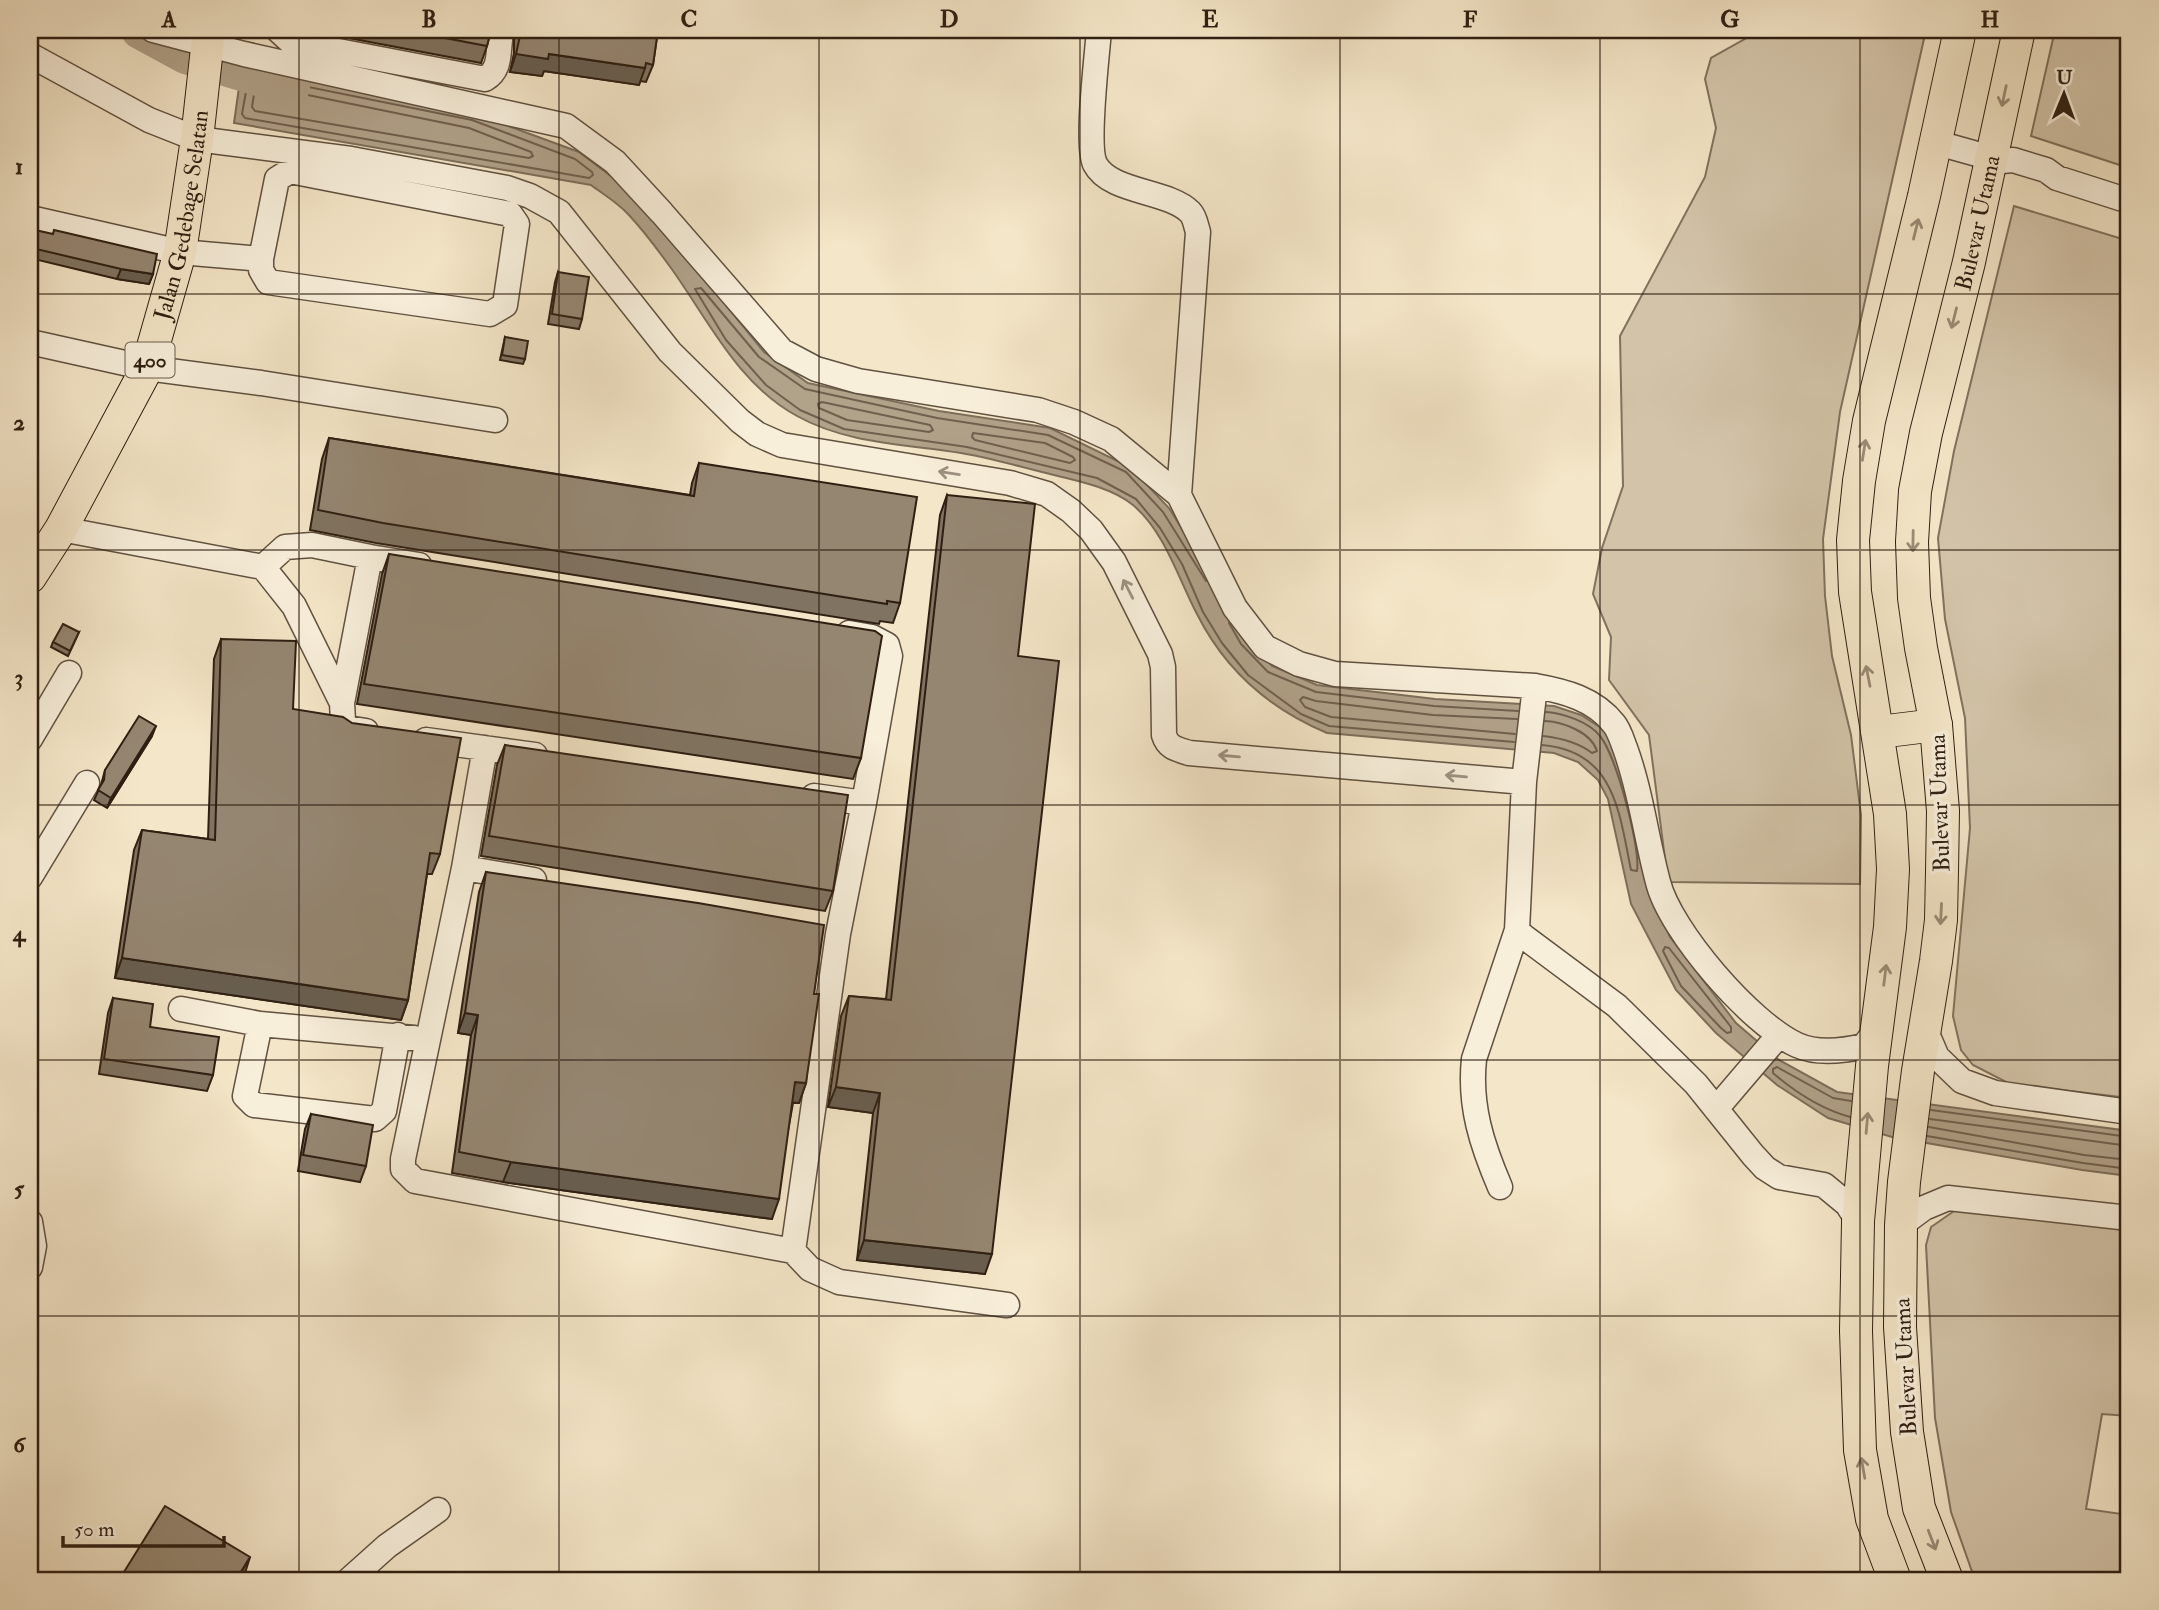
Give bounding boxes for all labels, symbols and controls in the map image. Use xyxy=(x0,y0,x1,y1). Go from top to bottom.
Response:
text: A xyxy=(161,5,177,34)
text: B xyxy=(421,5,437,34)
text: C xyxy=(681,5,697,34)
text: D xyxy=(940,5,958,34)
text: E xyxy=(1202,5,1219,34)
text: F xyxy=(1463,5,1478,34)
text: G xyxy=(1720,5,1740,34)
text: H xyxy=(1981,5,2000,34)
north arrow xyxy=(2030,60,2100,130)
text: U xyxy=(2056,66,2073,90)
one-way arrow xyxy=(1997,84,2011,107)
street label: Jalan Gedebage Selatan xyxy=(147,108,215,324)
text: 1 xyxy=(15,152,23,181)
street label: Bulevar Utama xyxy=(1948,152,2007,294)
one-way arrow xyxy=(1910,218,1923,241)
one-way arrow xyxy=(1947,306,1960,329)
road number: 400 xyxy=(125,342,174,378)
text: 2 xyxy=(13,408,25,437)
one-way arrow xyxy=(1858,439,1871,462)
one-way arrow xyxy=(938,466,961,479)
one-way arrow xyxy=(1906,530,1920,553)
one-way arrow xyxy=(1121,579,1134,600)
text: 3 xyxy=(15,663,23,692)
one-way arrow xyxy=(1860,665,1874,688)
street label: Bulevar Utama xyxy=(1923,733,1956,872)
one-way arrow xyxy=(1218,749,1241,762)
one-way arrow xyxy=(1445,769,1467,782)
one-way arrow xyxy=(1934,902,1947,925)
text: 4 xyxy=(12,919,27,948)
one-way arrow xyxy=(1878,964,1891,986)
one-way arrow xyxy=(1861,1112,1874,1135)
text: 5 xyxy=(14,1174,25,1203)
street label: Bulevar Utama xyxy=(1887,1297,1924,1437)
text: 6 xyxy=(13,1430,27,1459)
one-way arrow xyxy=(1856,1457,1869,1480)
scale bar xyxy=(63,1505,224,1549)
text: 50 m xyxy=(74,1516,115,1543)
one-way arrow xyxy=(1926,1529,1939,1551)

